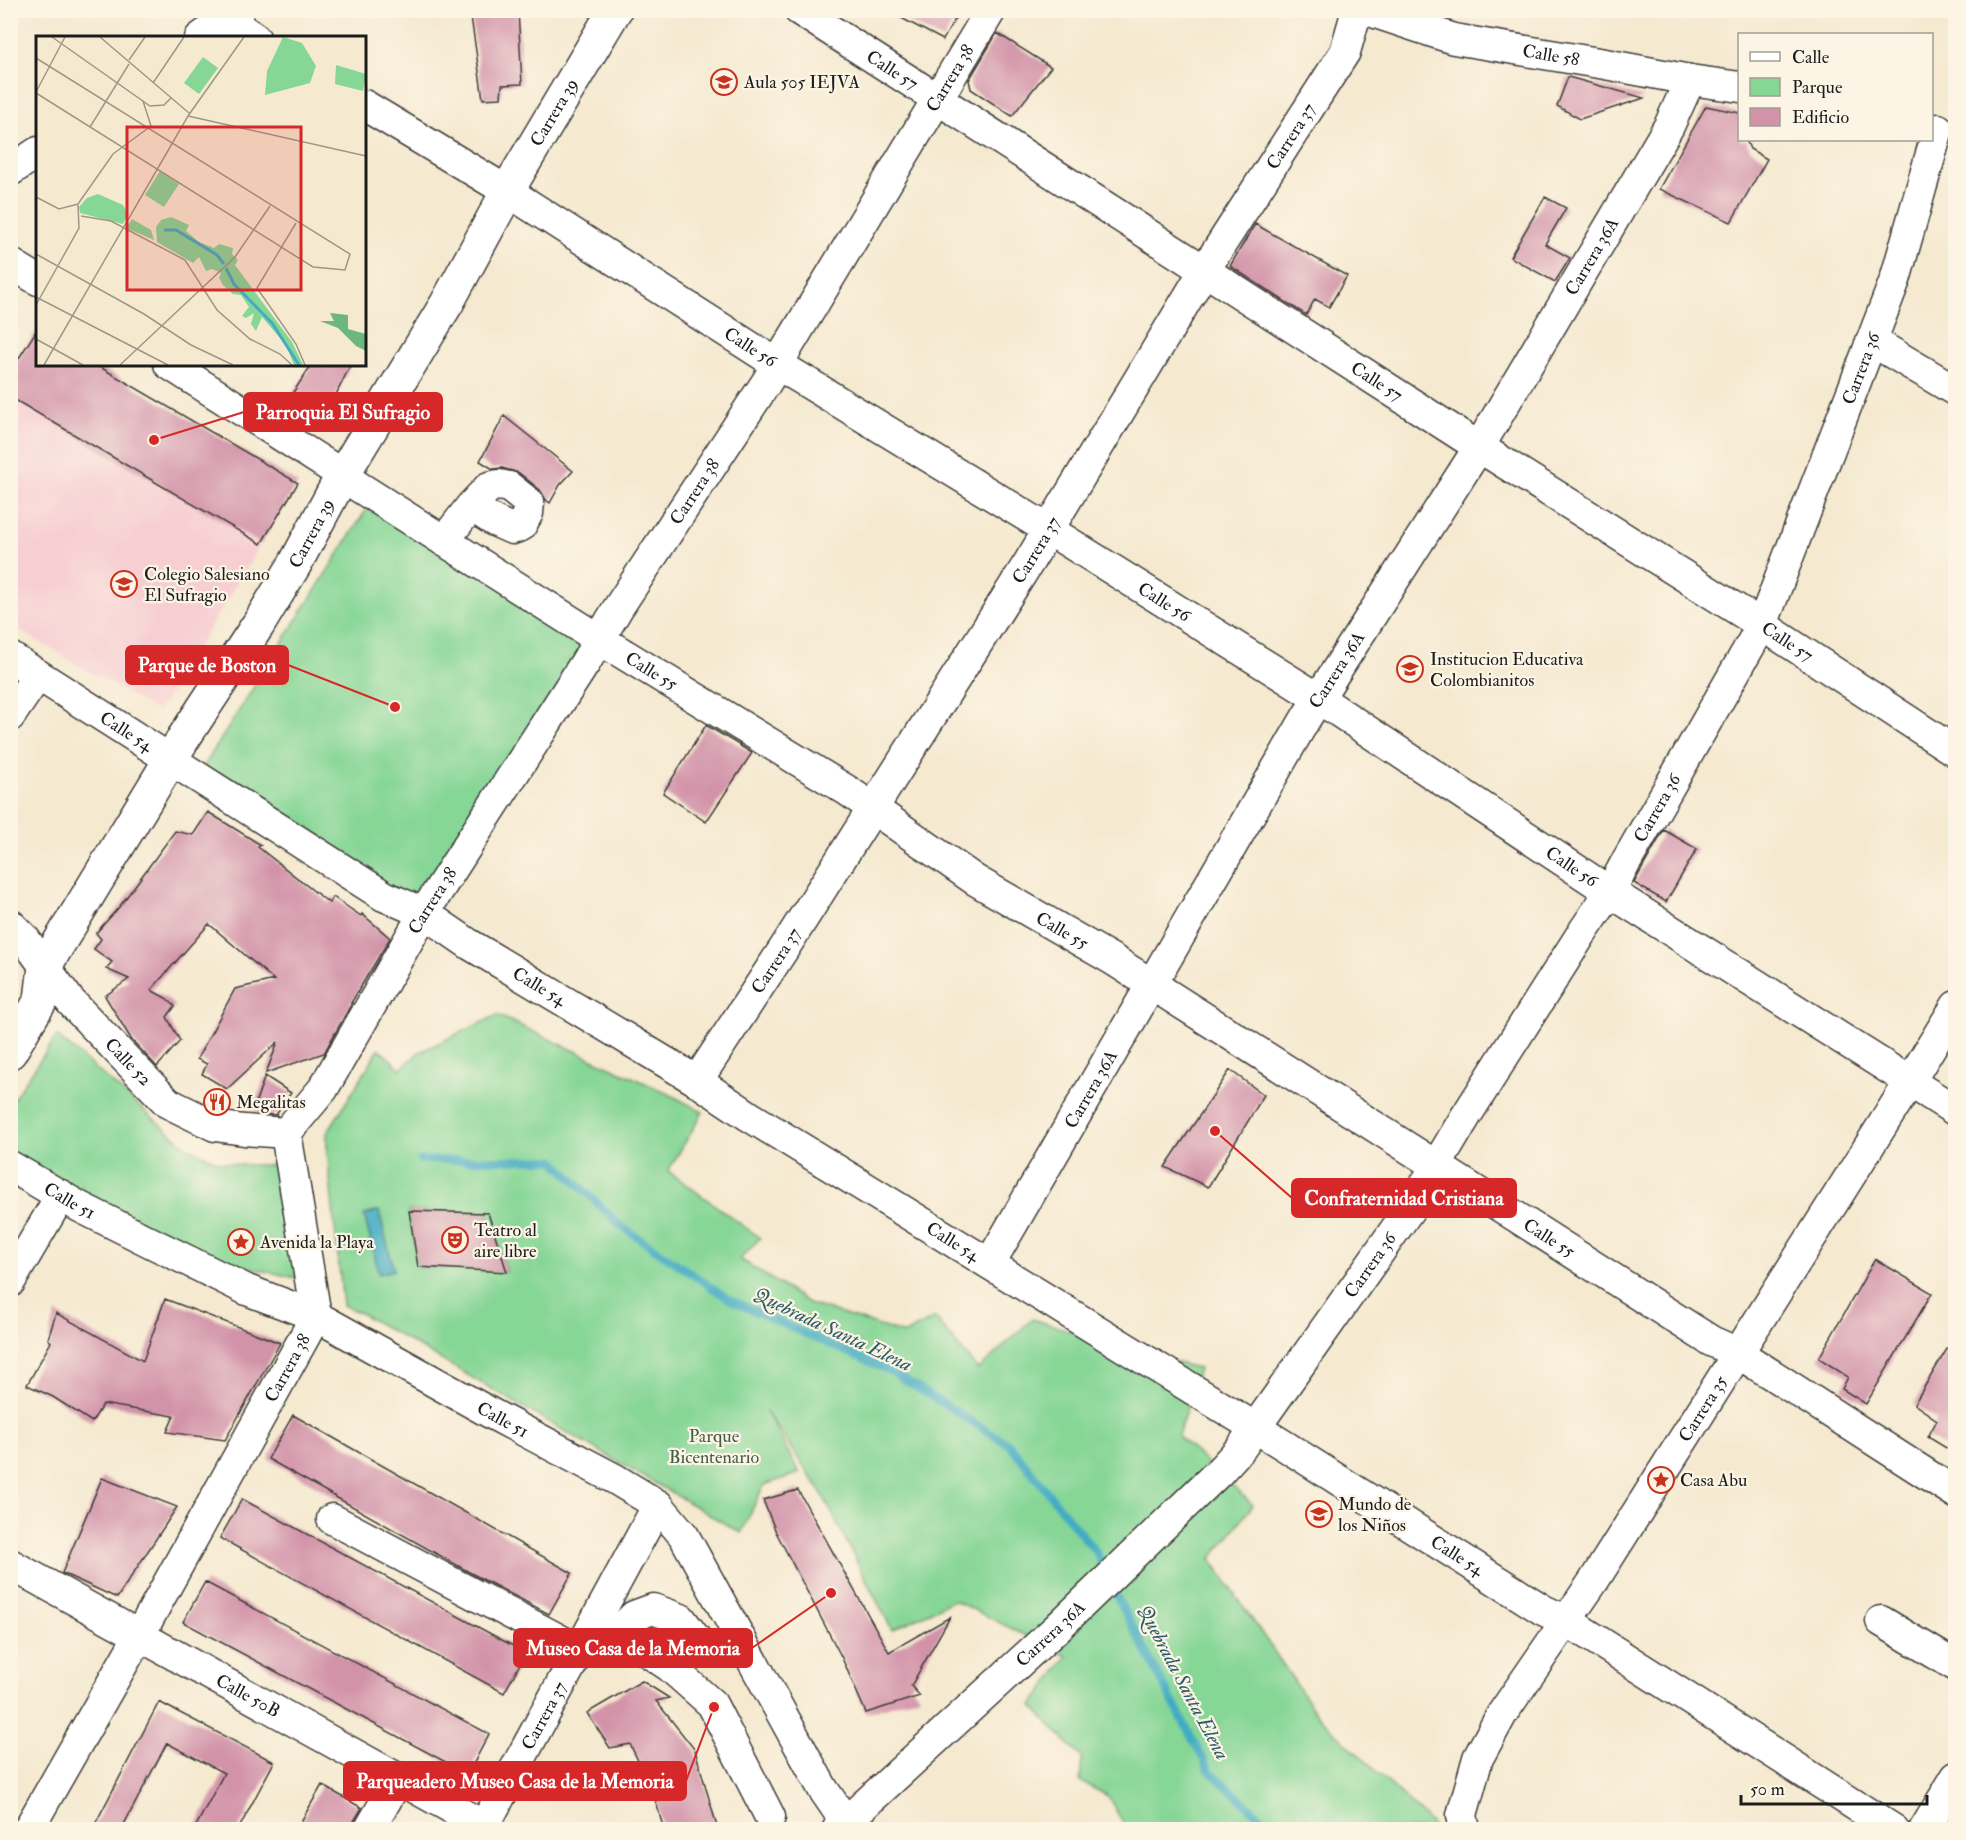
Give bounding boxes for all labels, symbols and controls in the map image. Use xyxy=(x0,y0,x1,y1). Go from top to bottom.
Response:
legend xyxy=(1738,33,1933,141)
inset map xyxy=(36,36,366,366)
street label: Carrera 38 xyxy=(921,40,980,116)
street label: Calle 58 xyxy=(1521,40,1581,72)
street label: Calle 57 xyxy=(862,45,922,96)
text: Calle xyxy=(1792,46,1830,69)
school or university icon: Aula 505 IEJVA xyxy=(709,67,739,97)
place label: Aula 505 IEJVA xyxy=(743,71,861,94)
street label: Carrera 39 xyxy=(525,74,584,151)
text: Parque xyxy=(1792,76,1843,99)
street label: Carrera 37 xyxy=(1261,99,1321,174)
text: Edificio xyxy=(1792,106,1849,129)
street label: Carrera 36A xyxy=(1560,213,1625,300)
street label: Calle 56 xyxy=(720,322,782,373)
street label: Carrera 36 xyxy=(1837,328,1886,408)
street label: Calle 57 xyxy=(1346,357,1407,407)
callout: Parroquia El Sufragio xyxy=(244,393,442,431)
text: Parroquia El Sufragio xyxy=(256,400,431,426)
street label: Carrera 38 xyxy=(665,454,725,529)
street label: Carrera 39 xyxy=(284,495,340,572)
street label: Carrera 37 xyxy=(1007,512,1066,588)
place label: Colegio Salesiano El Sufragio xyxy=(144,563,270,607)
school or university icon: Colegio Salesiano El Sufragio xyxy=(109,569,139,599)
street label: Calle 56 xyxy=(1133,577,1195,628)
street label: Calle 57 xyxy=(1757,617,1817,667)
street label: Carrera 36A xyxy=(1304,627,1370,713)
callout: Parque de Boston xyxy=(126,646,288,684)
street label: Calle 55 xyxy=(621,647,682,696)
place label: Institucion Educativa Colombianitos xyxy=(1430,648,1584,692)
text: Parque de Boston xyxy=(138,653,277,679)
school or university icon: Institucion Educativa Colombianitos xyxy=(1395,654,1425,684)
street label: Calle 54 xyxy=(95,706,158,758)
street label: Carrera 36 xyxy=(1629,769,1687,847)
street label: Calle 56 xyxy=(1541,841,1603,893)
street label: Carrera 38 xyxy=(403,863,462,938)
street label: Calle 55 xyxy=(1032,907,1092,955)
street label: Carrera 37 xyxy=(746,923,806,998)
street label: Calle 54 xyxy=(508,962,571,1012)
street label: Calle 52 xyxy=(100,1033,156,1091)
street label: Carrera 36A xyxy=(1060,1046,1123,1133)
restaurant icon: Megalitas xyxy=(202,1087,232,1117)
place label: Megalitas xyxy=(236,1091,306,1114)
street label: Calle 51 xyxy=(40,1177,99,1225)
callout: Confraternidad Cristiana xyxy=(1292,1179,1516,1217)
text: Confraternidad Cristiana xyxy=(1304,1186,1504,1211)
street label: Calle 55 xyxy=(1519,1213,1579,1263)
street label: Calle 54 xyxy=(922,1217,984,1268)
place label: Teatro al aire libre xyxy=(474,1219,537,1263)
theatre icon: Teatro al aire libre xyxy=(440,1225,470,1255)
place icon: Avenida la Playa xyxy=(226,1227,256,1257)
street label: Carrera 36 xyxy=(1339,1227,1402,1303)
place label: Avenida la Playa xyxy=(259,1231,374,1254)
water label: Quebrada Santa Elena xyxy=(749,1282,916,1378)
street label: Carrera 38 xyxy=(260,1330,316,1406)
street label: Carrera 35 xyxy=(1674,1371,1733,1447)
street label: Calle 51 xyxy=(473,1397,532,1443)
park label: Parque Bicentenario xyxy=(669,1425,760,1469)
place icon: Casa Abu xyxy=(1646,1465,1676,1495)
place label: Casa Abu xyxy=(1680,1469,1747,1492)
place label: Mundo de los Niños xyxy=(1338,1493,1412,1537)
school or university icon: Mundo de los Niños xyxy=(1304,1499,1334,1529)
street label: Calle 54 xyxy=(1426,1531,1489,1582)
street label: Carrera 36A xyxy=(1011,1596,1091,1672)
water label: Quebrada Santa Elena xyxy=(1131,1601,1235,1764)
callout: Museo Casa de la Memoria xyxy=(514,1629,752,1667)
text: Museo Casa de la Memoria xyxy=(525,1636,741,1661)
street label: Calle 50B xyxy=(212,1669,284,1723)
street label: Carrera 37 xyxy=(516,1678,572,1754)
callout: Parqueadero Museo Casa de la Memoria xyxy=(344,1762,686,1800)
scale bar xyxy=(1741,1768,1927,1806)
text: Parqueadero Museo Casa de la Memoria xyxy=(356,1769,675,1795)
text: 50 m xyxy=(1750,1778,1785,1801)

